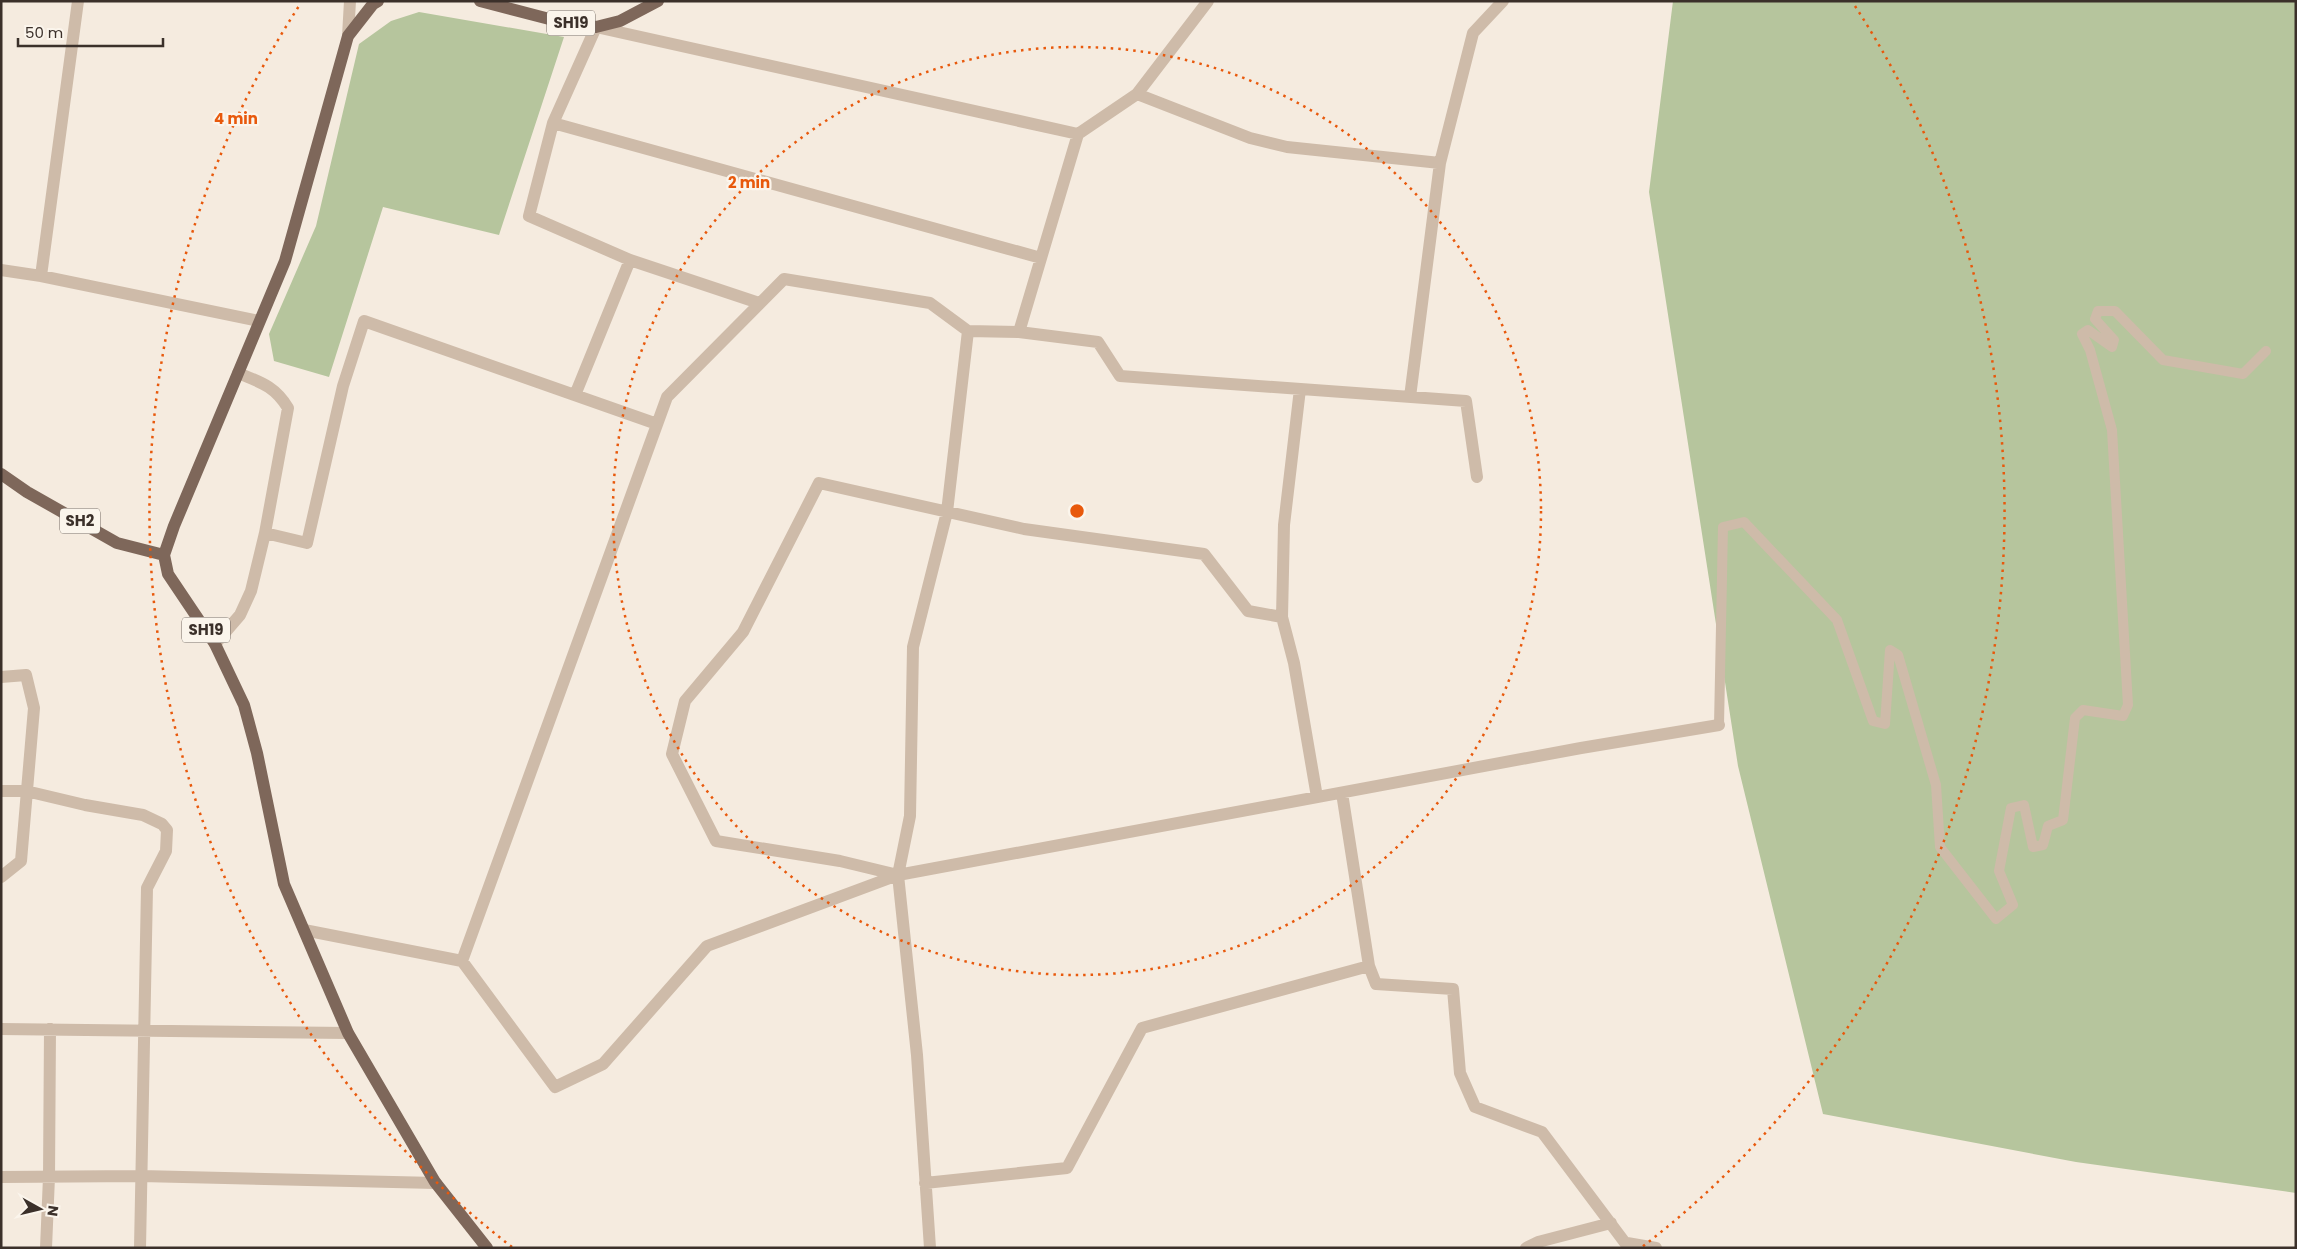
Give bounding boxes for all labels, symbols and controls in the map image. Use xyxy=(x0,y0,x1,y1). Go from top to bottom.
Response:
road number: SH19 xyxy=(547,10,595,36)
scale bar xyxy=(18,15,162,47)
text: 50 m xyxy=(25,22,63,43)
text: 4 min xyxy=(214,108,258,129)
text: 2 min xyxy=(728,172,770,193)
centre of rings xyxy=(1068,502,1086,520)
road number: SH2 xyxy=(60,508,100,534)
road number: SH19 xyxy=(182,618,230,642)
north arrow xyxy=(15,1184,65,1234)
text: N xyxy=(42,1204,64,1217)

